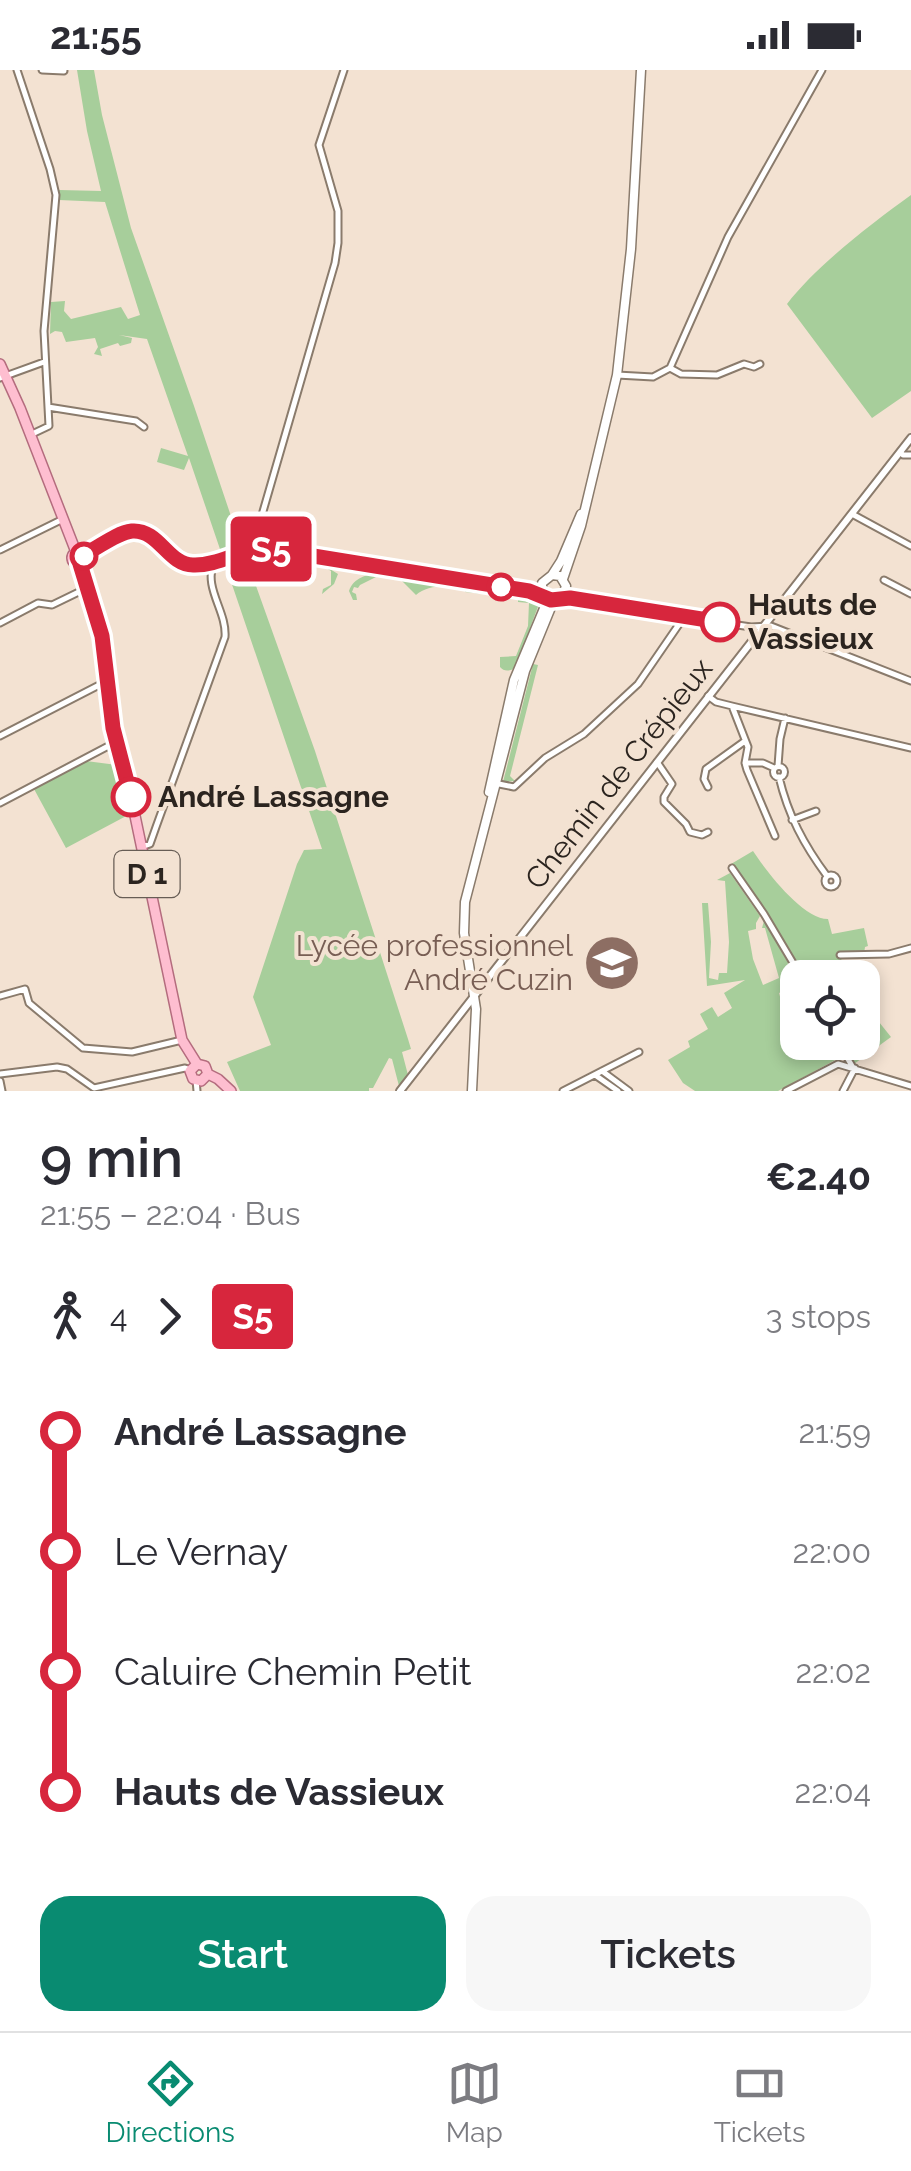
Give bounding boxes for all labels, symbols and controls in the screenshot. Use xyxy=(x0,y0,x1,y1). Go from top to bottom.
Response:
text: 21:55 xyxy=(50,13,142,58)
line badge: S5 xyxy=(226,516,316,582)
text: S5 xyxy=(251,529,291,570)
unlabelled marker xyxy=(71,543,97,569)
unlabelled marker xyxy=(488,574,514,600)
place label: Hauts de Vassieux xyxy=(748,587,877,656)
marker: Hauts de Vassieux xyxy=(701,603,739,641)
street label: Chemin de Crépieux xyxy=(518,652,719,896)
marker: André Lassagne xyxy=(112,778,150,816)
place label: André Lassagne xyxy=(158,779,389,814)
road number: D 1 xyxy=(114,851,180,897)
place label: Lycée professionnel André Cuzin xyxy=(296,928,574,997)
school or university icon: Lycée professionnel André Cuzin xyxy=(582,933,642,993)
map controls xyxy=(780,960,880,1060)
button: locate xyxy=(780,960,880,1060)
text: 9 min xyxy=(40,1125,183,1190)
text: €2.40 xyxy=(766,1154,871,1199)
text: 21:55 – 22:04 · Bus xyxy=(40,1195,300,1232)
icon: walk xyxy=(40,1289,95,1344)
icon: forward xyxy=(142,1289,197,1344)
text: S5 xyxy=(232,1296,273,1337)
text: 4 xyxy=(110,1298,127,1335)
text: 3 stops xyxy=(766,1298,871,1335)
text: André Lassagne xyxy=(114,1409,407,1454)
text: 21:59 xyxy=(798,1413,871,1450)
text: Le Vernay xyxy=(114,1529,288,1574)
text: 22:00 xyxy=(792,1533,871,1570)
text: Caluire Chemin Petit xyxy=(114,1649,471,1694)
text: 22:02 xyxy=(795,1653,871,1690)
text: Hauts de Vassieux xyxy=(114,1769,444,1814)
text: 22:04 xyxy=(795,1773,871,1810)
button: Start xyxy=(40,1896,446,2011)
button: Tickets xyxy=(466,1896,871,2011)
tab: Directions xyxy=(105,2056,235,2149)
tab: Map xyxy=(446,2056,503,2149)
tab: Tickets xyxy=(714,2056,806,2149)

